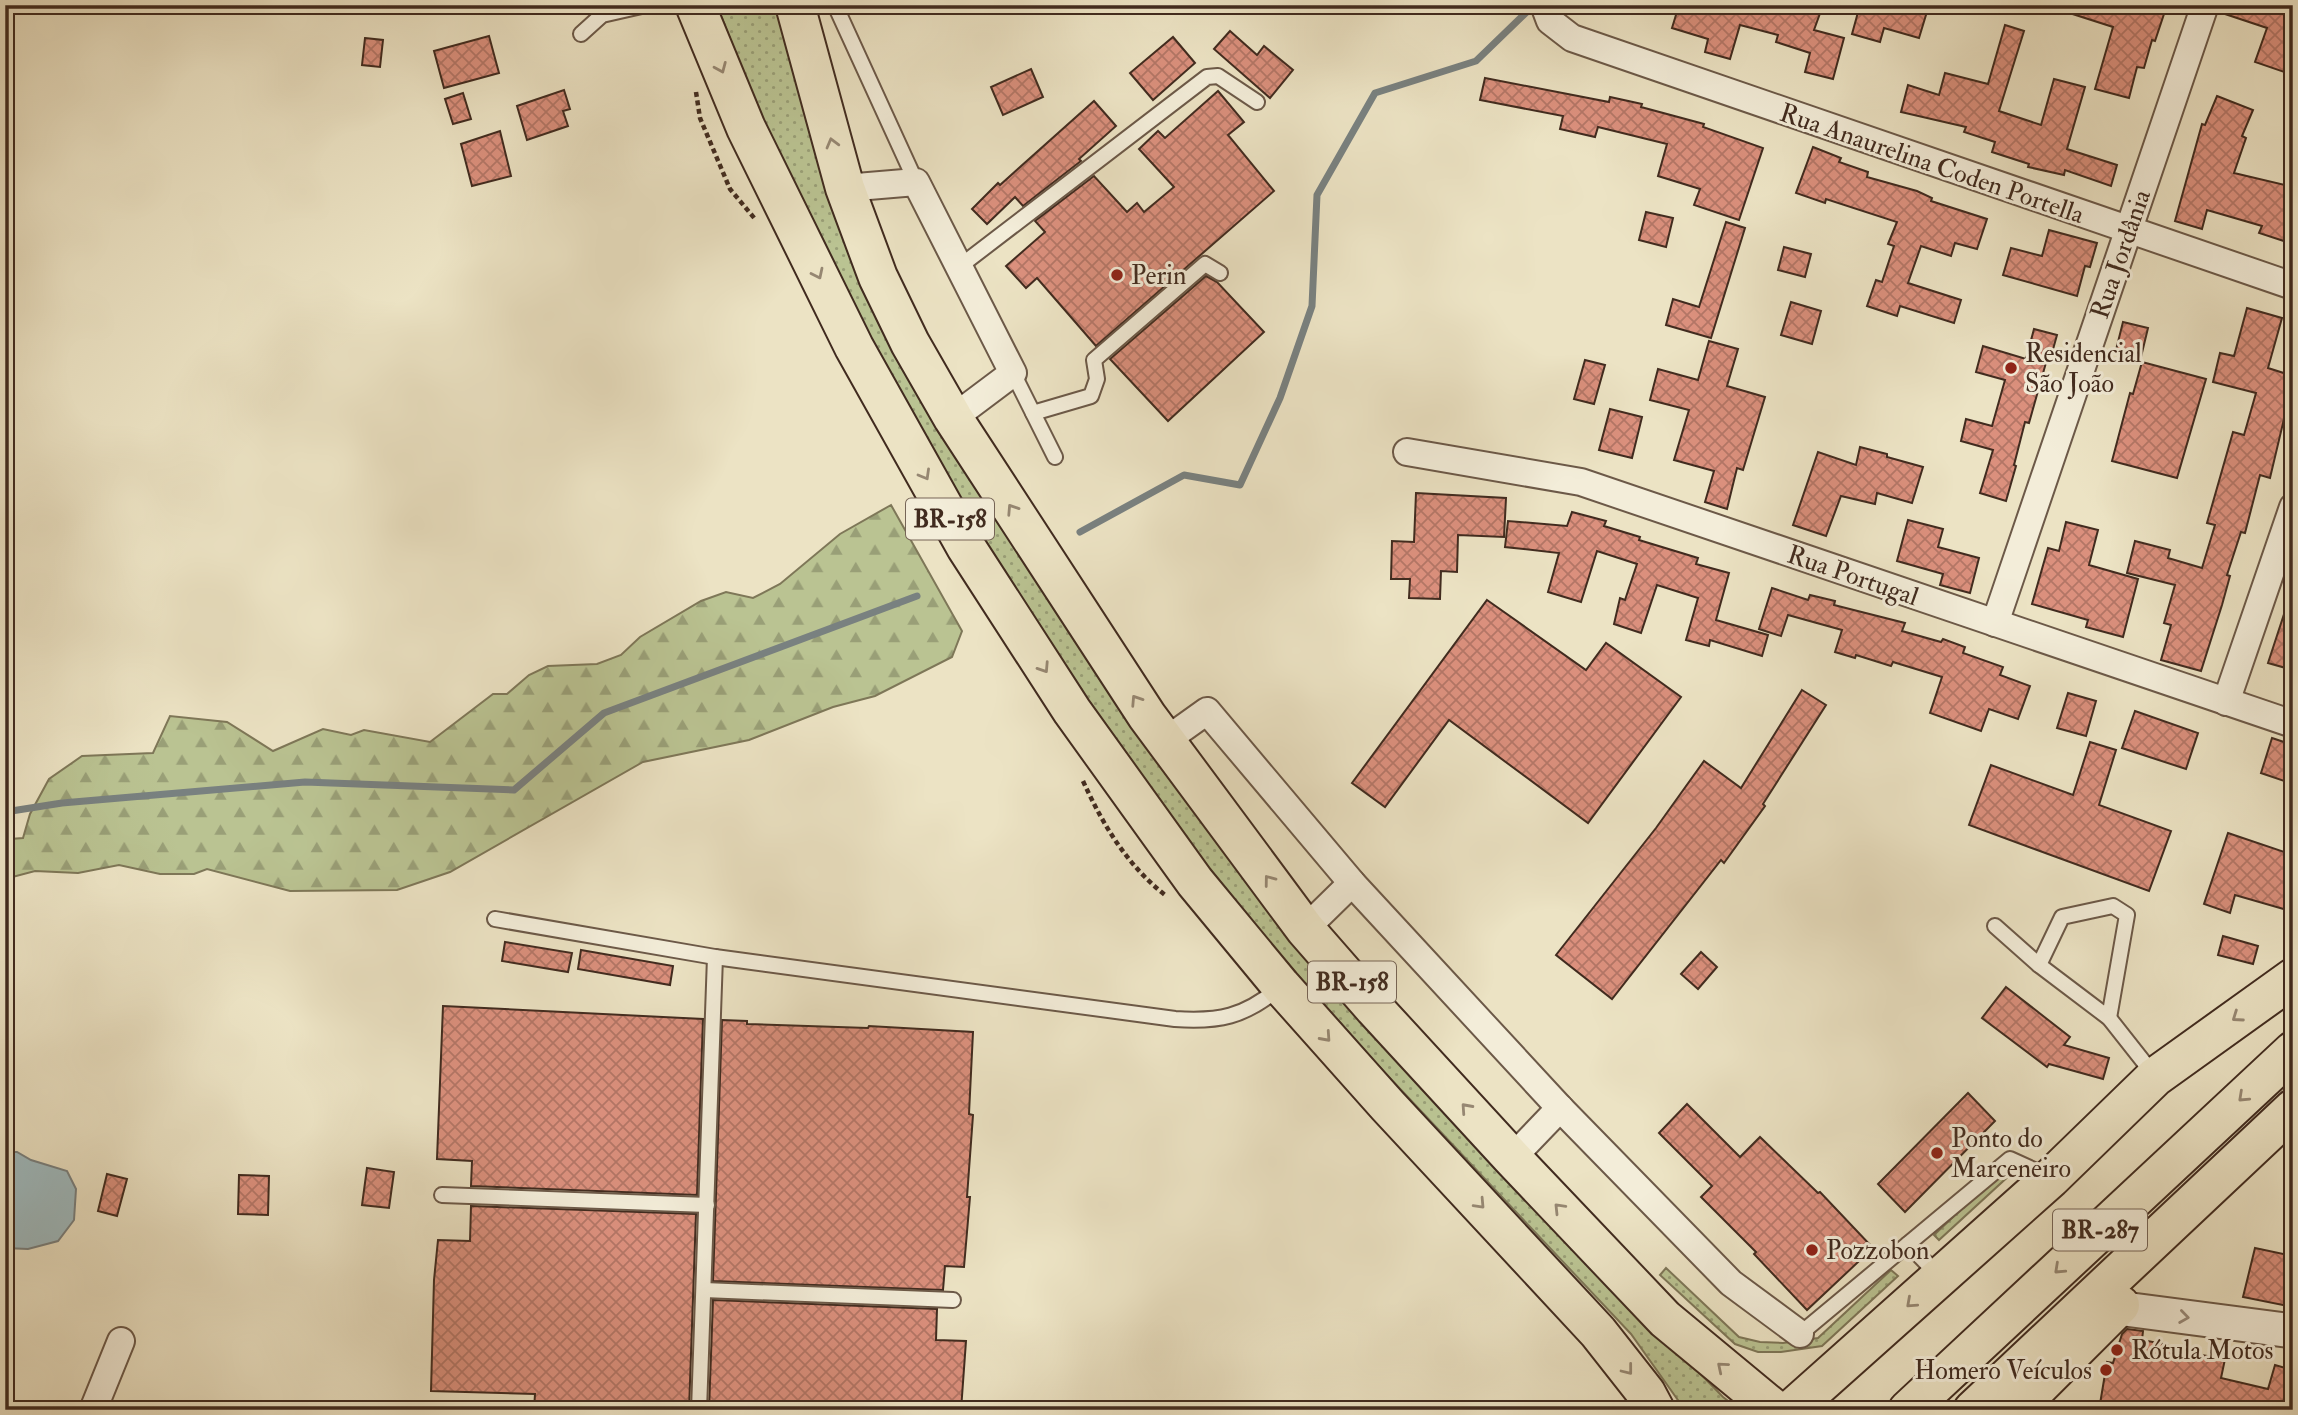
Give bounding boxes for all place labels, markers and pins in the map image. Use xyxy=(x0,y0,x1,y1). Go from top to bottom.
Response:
place label: Perin xyxy=(1131,260,1186,292)
marker: Perin xyxy=(1109,267,1125,283)
place label: Residencial São João xyxy=(2025,338,2142,400)
marker: Residencial São João xyxy=(2003,360,2019,376)
place label: Ponto do Marceneiro xyxy=(1951,1123,2071,1185)
marker: Ponto do Marceneiro xyxy=(1929,1145,1945,1161)
place label: Pozzobon xyxy=(1826,1235,1929,1267)
marker: Pozzobon xyxy=(1804,1242,1820,1258)
place label: Rótula Motos xyxy=(2131,1335,2274,1367)
marker: Rótula Motos xyxy=(2109,1342,2125,1358)
place label: Homero Veículos xyxy=(1914,1355,2092,1387)
marker: Homero Veículos xyxy=(2098,1362,2114,1378)

